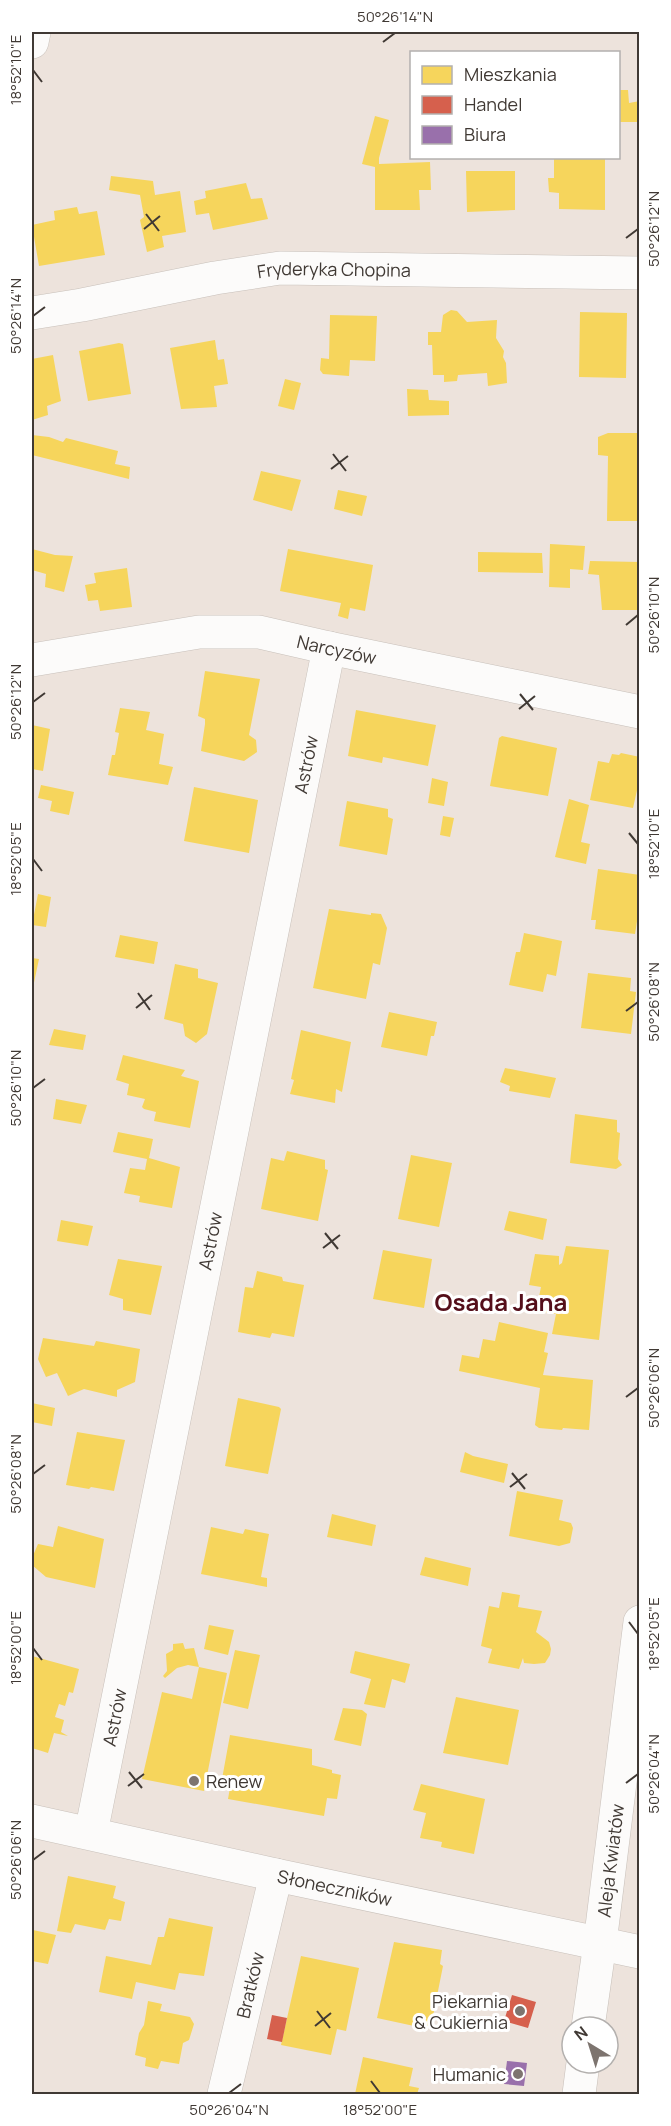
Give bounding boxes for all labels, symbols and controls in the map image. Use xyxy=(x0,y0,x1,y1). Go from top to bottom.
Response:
text: 50°26'14"N xyxy=(357,6,433,27)
text: 18°52'10"E xyxy=(5,35,26,105)
legend xyxy=(410,51,620,159)
text: Mieszkania xyxy=(464,62,557,86)
text: Handel xyxy=(464,92,522,116)
text: Biura xyxy=(464,122,506,146)
text: 50°26'12"N xyxy=(643,191,664,267)
street label: Fryderyka Chopina xyxy=(255,256,411,283)
text: 50°26'14"N xyxy=(5,278,26,354)
text: 50°26'10"N xyxy=(643,577,664,653)
street label: Narcyzów xyxy=(295,629,379,670)
text: 50°26'12"N xyxy=(5,664,26,740)
street label: Astrów xyxy=(288,733,323,795)
text: 18°52'10"E xyxy=(643,809,664,879)
text: 18°52'05"E xyxy=(5,822,26,896)
text: 50°26'08"N xyxy=(643,962,664,1042)
text: 50°26'10"N xyxy=(5,1050,26,1126)
street label: Astrów xyxy=(192,1210,227,1272)
district label: Osada Jana xyxy=(435,1285,567,1318)
text: 50°26'06"N xyxy=(643,1348,664,1428)
text: 50°26'08"N xyxy=(5,1434,26,1514)
text: 18°52'05"E xyxy=(643,1597,664,1671)
text: 18°52'00"E xyxy=(5,1611,26,1685)
street label: Astrów xyxy=(97,1686,132,1748)
text: 50°26'04"N xyxy=(643,1734,664,1814)
place label: Renew xyxy=(206,1769,262,1793)
marker: Renew xyxy=(187,1774,201,1788)
street label: Aleja Kwiatów xyxy=(591,1802,629,1919)
text: 50°26'06"N xyxy=(5,1820,26,1900)
street label: Słoneczników xyxy=(275,1864,395,1911)
street label: Bratków xyxy=(230,1949,269,2021)
place label: Piekarnia & Cukiernia xyxy=(414,1989,508,2034)
marker: Piekarnia & Cukiernia xyxy=(513,2004,527,2018)
north arrow xyxy=(560,2015,620,2075)
text: N xyxy=(569,2021,592,2045)
place label: Humanic xyxy=(433,2062,506,2086)
marker: Humanic xyxy=(511,2067,525,2081)
text: 50°26'04"N xyxy=(189,2099,269,2120)
text: 18°52'00"E xyxy=(343,2099,417,2120)

